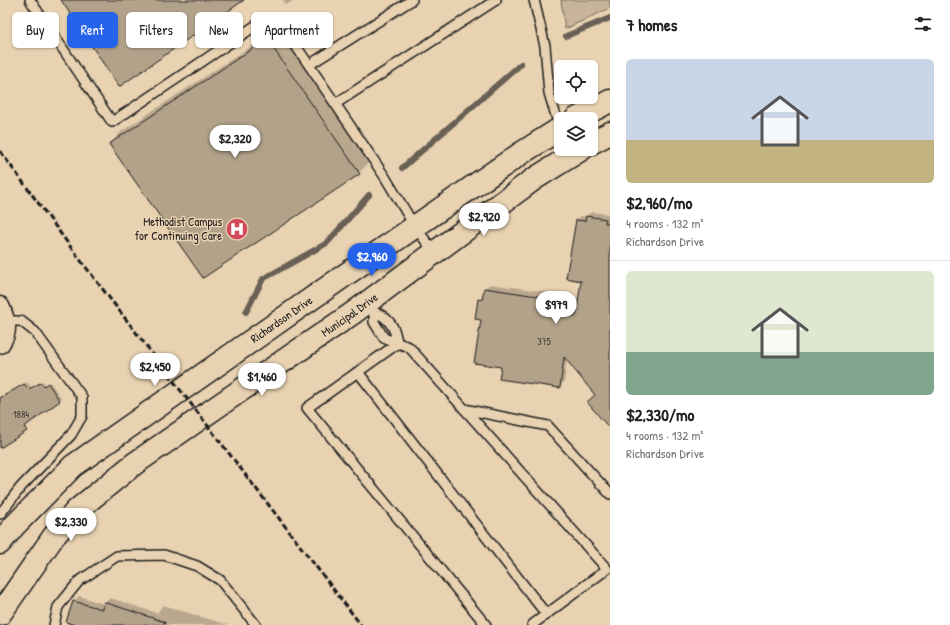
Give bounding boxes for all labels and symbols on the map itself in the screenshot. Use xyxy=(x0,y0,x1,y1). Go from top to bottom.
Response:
pin: $2,320 xyxy=(202,125,268,159)
pin: $2,920 xyxy=(451,203,517,237)
place label: Methodist Campus for Continuing Care xyxy=(135,213,222,244)
hospital icon: Methodist Campus for Continuing Care xyxy=(224,216,250,242)
pin: $2,960 xyxy=(339,243,405,277)
street label: Municipal Drive xyxy=(318,288,381,340)
street label: Richardson Drive xyxy=(247,291,316,347)
pin: $979 xyxy=(532,291,580,325)
house number: 375 xyxy=(537,335,552,348)
pin: $2,450 xyxy=(122,353,188,387)
pin: $1,460 xyxy=(229,363,295,397)
house number: 1884 xyxy=(13,408,29,421)
pin: $2,330 xyxy=(38,508,104,542)

